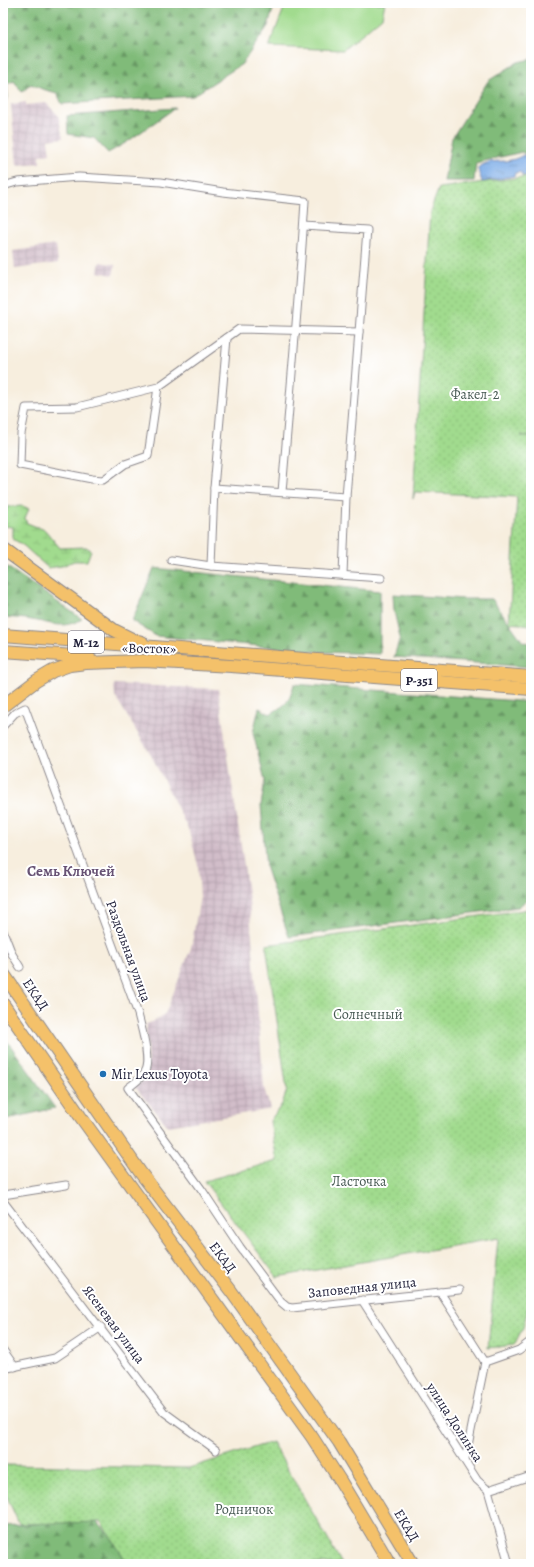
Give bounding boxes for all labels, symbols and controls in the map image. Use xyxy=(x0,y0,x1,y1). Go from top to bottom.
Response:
park label: Факел-2 xyxy=(451,385,500,404)
road number: М-12 xyxy=(68,631,104,653)
street label: «Восток» xyxy=(122,639,176,658)
road number: Р-351 xyxy=(401,669,437,691)
district label: Семь Ключей xyxy=(27,861,115,881)
street label: Раздольная улица xyxy=(101,898,156,1005)
street label: ЕКАД xyxy=(18,975,53,1014)
park label: Солнечный xyxy=(333,1005,403,1024)
place label: Mir Lexus Toyota xyxy=(111,1065,209,1084)
marker: Mir Lexus Toyota xyxy=(98,1069,108,1079)
park label: Ласточка xyxy=(332,1172,387,1191)
street label: ЕКАД xyxy=(205,1238,241,1277)
street label: Заповедная улица xyxy=(307,1272,418,1303)
street label: Ясеневая улица xyxy=(78,1281,150,1368)
street label: улица Долинка xyxy=(421,1378,488,1466)
park label: Родничок xyxy=(215,1500,273,1519)
street label: ЕКАД xyxy=(390,1506,424,1545)

